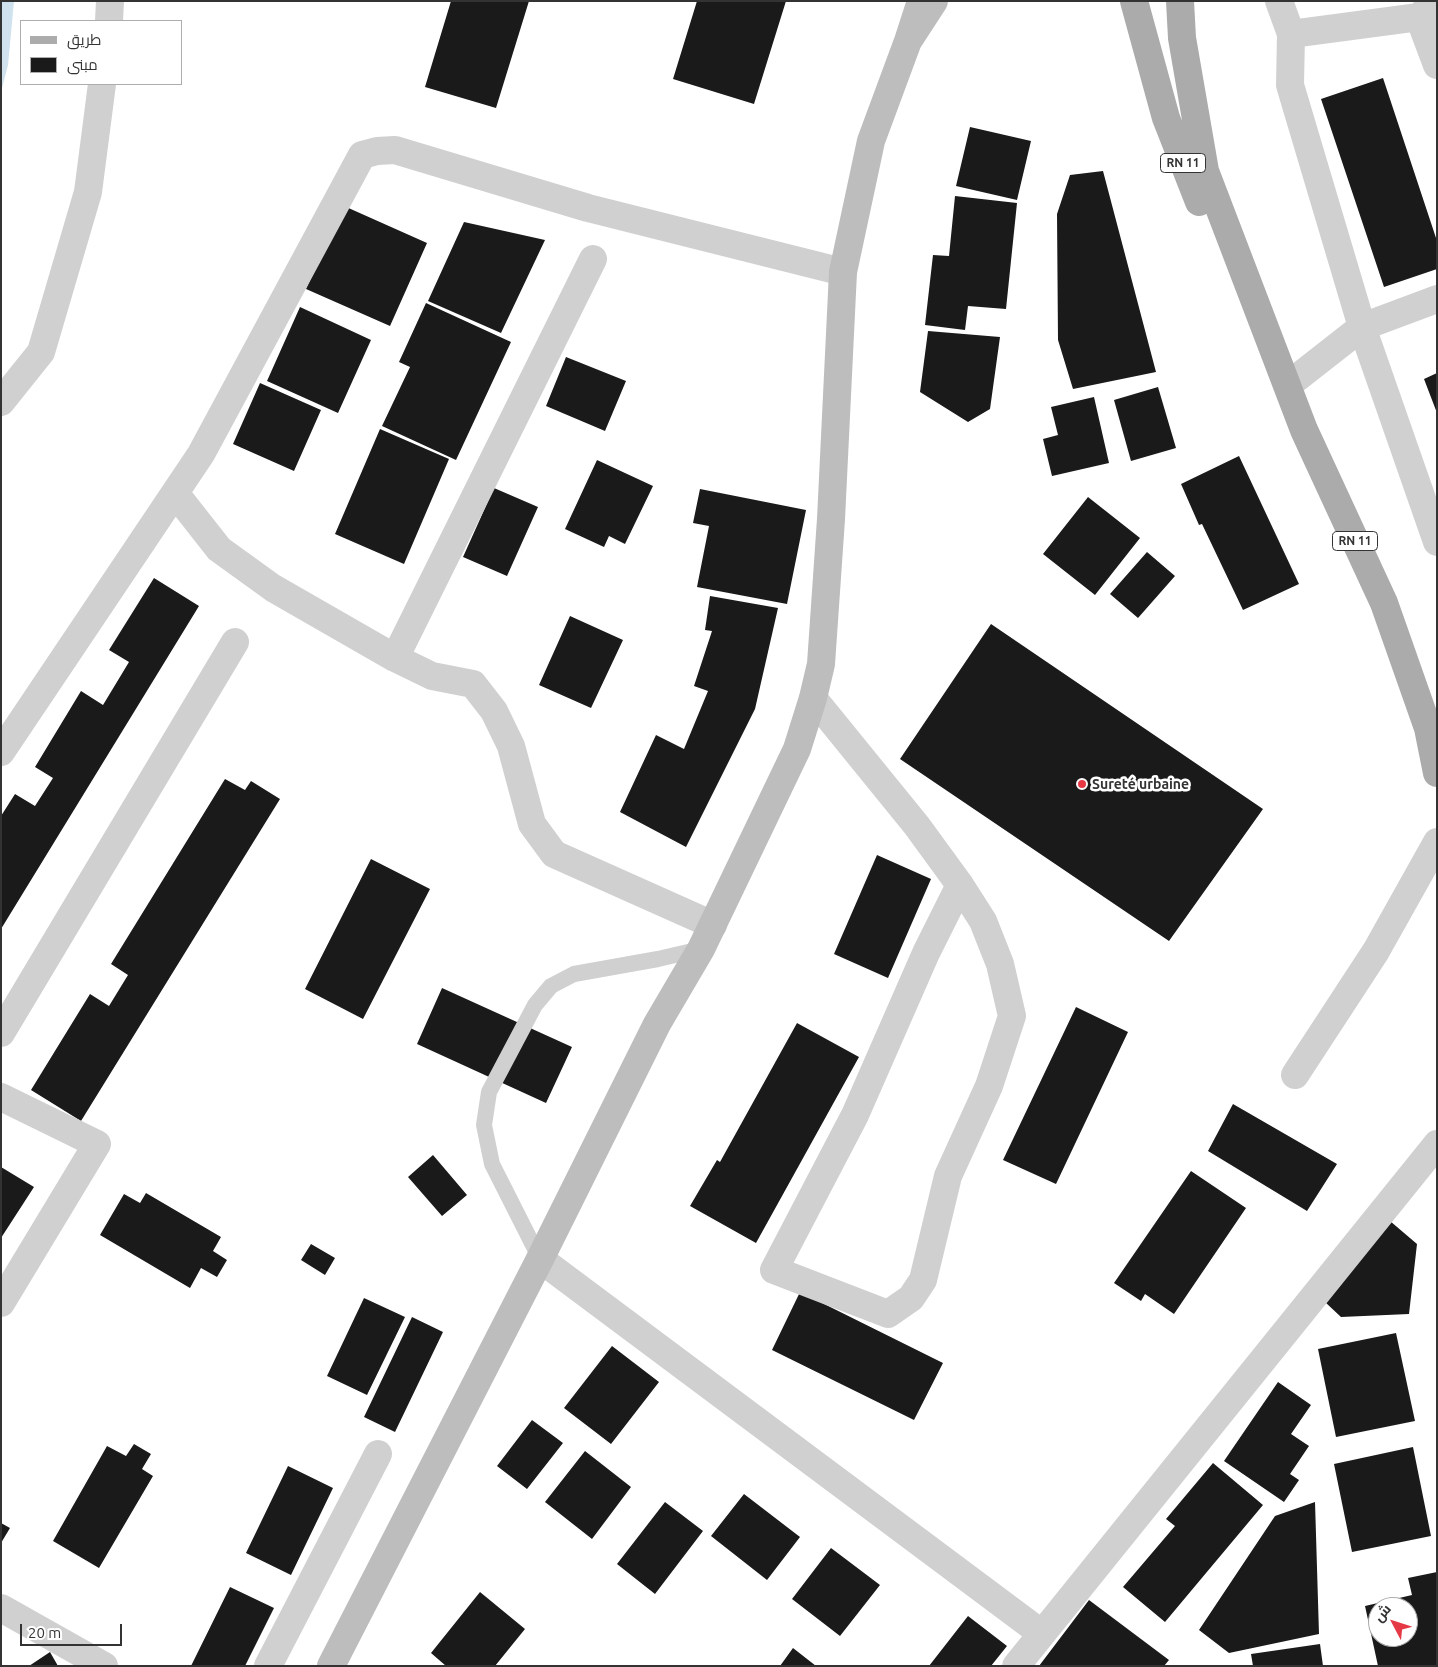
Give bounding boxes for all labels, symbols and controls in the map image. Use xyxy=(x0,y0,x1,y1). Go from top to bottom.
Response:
legend xyxy=(20,20,182,85)
text: طريق xyxy=(67,31,101,48)
text: مبنى xyxy=(67,56,98,73)
road number: RN 11 xyxy=(1160,154,1206,172)
road number: RN 11 xyxy=(1332,532,1378,550)
place label: Sureté urbaine xyxy=(1092,776,1189,792)
marker: Sureté urbaine xyxy=(1076,778,1088,790)
north arrow xyxy=(1368,1597,1418,1647)
text: ش xyxy=(1370,1601,1394,1625)
scale bar xyxy=(22,1614,125,1646)
text: 20 m xyxy=(28,1624,61,1641)

